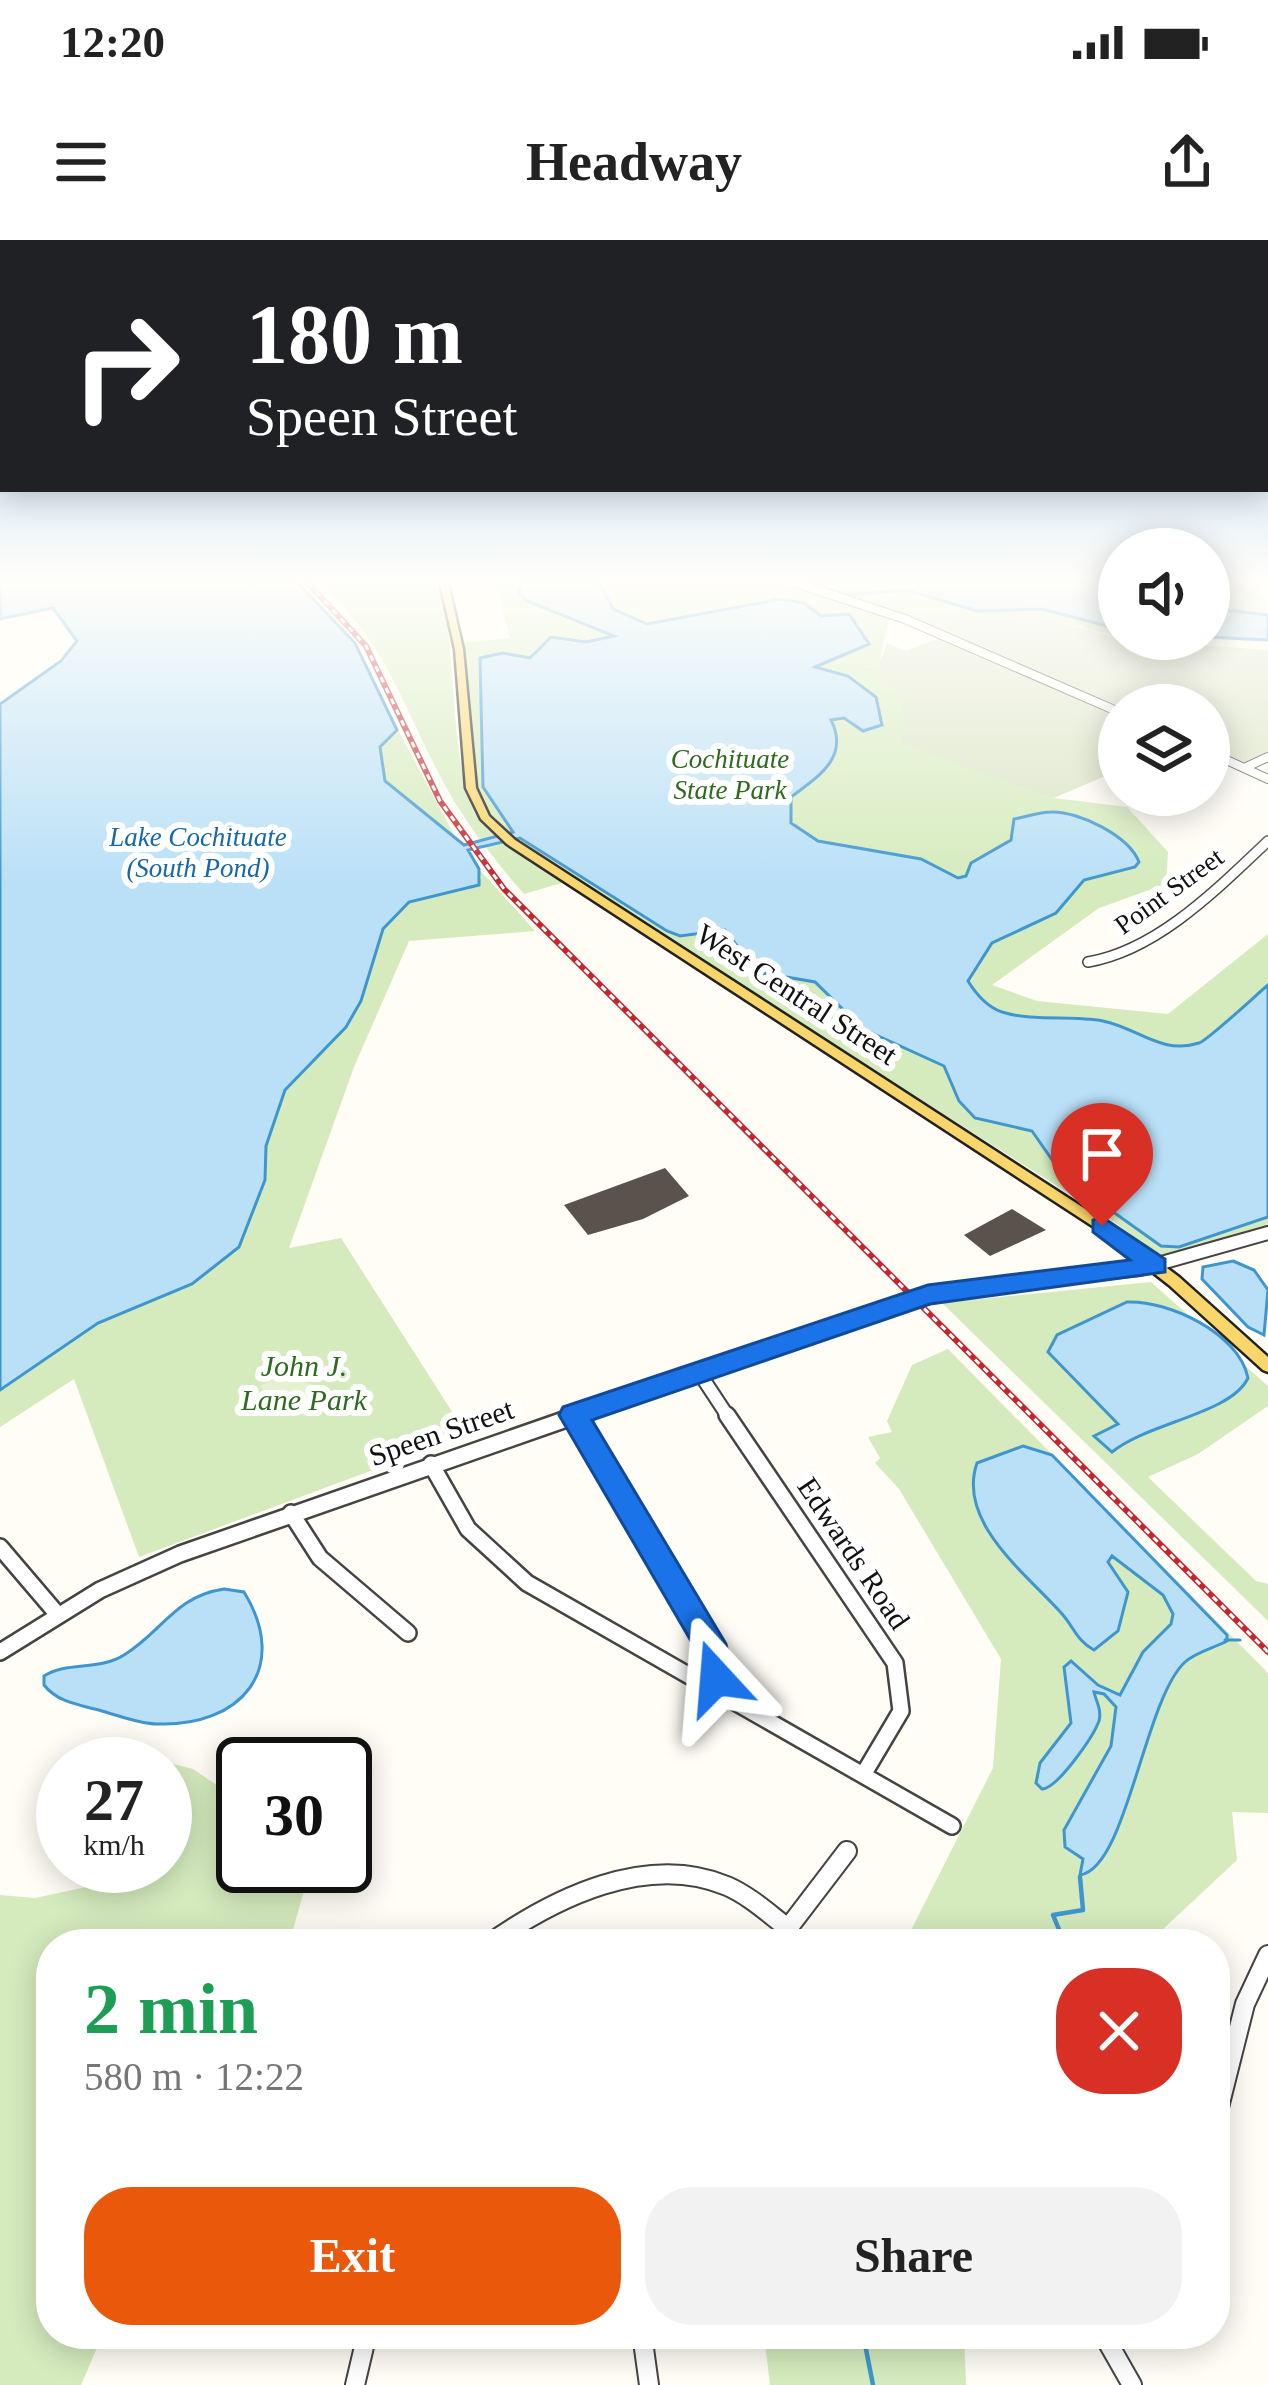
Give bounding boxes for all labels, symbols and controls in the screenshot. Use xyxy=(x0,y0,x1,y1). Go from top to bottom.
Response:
text: 12:20 xyxy=(60,17,165,67)
icon: menu xyxy=(48,129,114,195)
icon: share xyxy=(1154,129,1220,195)
text: Headway xyxy=(526,132,742,192)
icon: right xyxy=(48,288,204,444)
text: 180 m xyxy=(246,288,463,381)
text: Speen Street xyxy=(246,387,517,447)
map controls xyxy=(1098,528,1230,816)
button: sound xyxy=(1098,528,1230,660)
button: layers xyxy=(1098,684,1230,816)
park label: Cochituate State Park xyxy=(671,744,789,805)
water label: Lake Cochituate (South Pond) xyxy=(108,822,287,883)
street label: Point Street xyxy=(1109,841,1229,940)
street label: West Central Street xyxy=(691,917,904,1072)
pin xyxy=(1051,1103,1153,1226)
icon: arrive xyxy=(1069,1121,1135,1187)
park label: John J. Lane Park xyxy=(240,1349,368,1416)
street label: Speen Street xyxy=(364,1392,518,1472)
street label: Edwards Road xyxy=(791,1471,917,1635)
position arrow xyxy=(653,1615,779,1741)
speed limit sign: 30 xyxy=(216,1737,372,1893)
text: 27 xyxy=(84,1767,144,1833)
text: km/h xyxy=(83,1828,145,1861)
button: close xyxy=(1056,1968,1182,2094)
text: 2 min xyxy=(84,1969,258,2049)
text: 580 m · 12:22 xyxy=(84,2055,304,2098)
button: Exit xyxy=(84,2187,621,2325)
button: Share xyxy=(645,2187,1182,2325)

